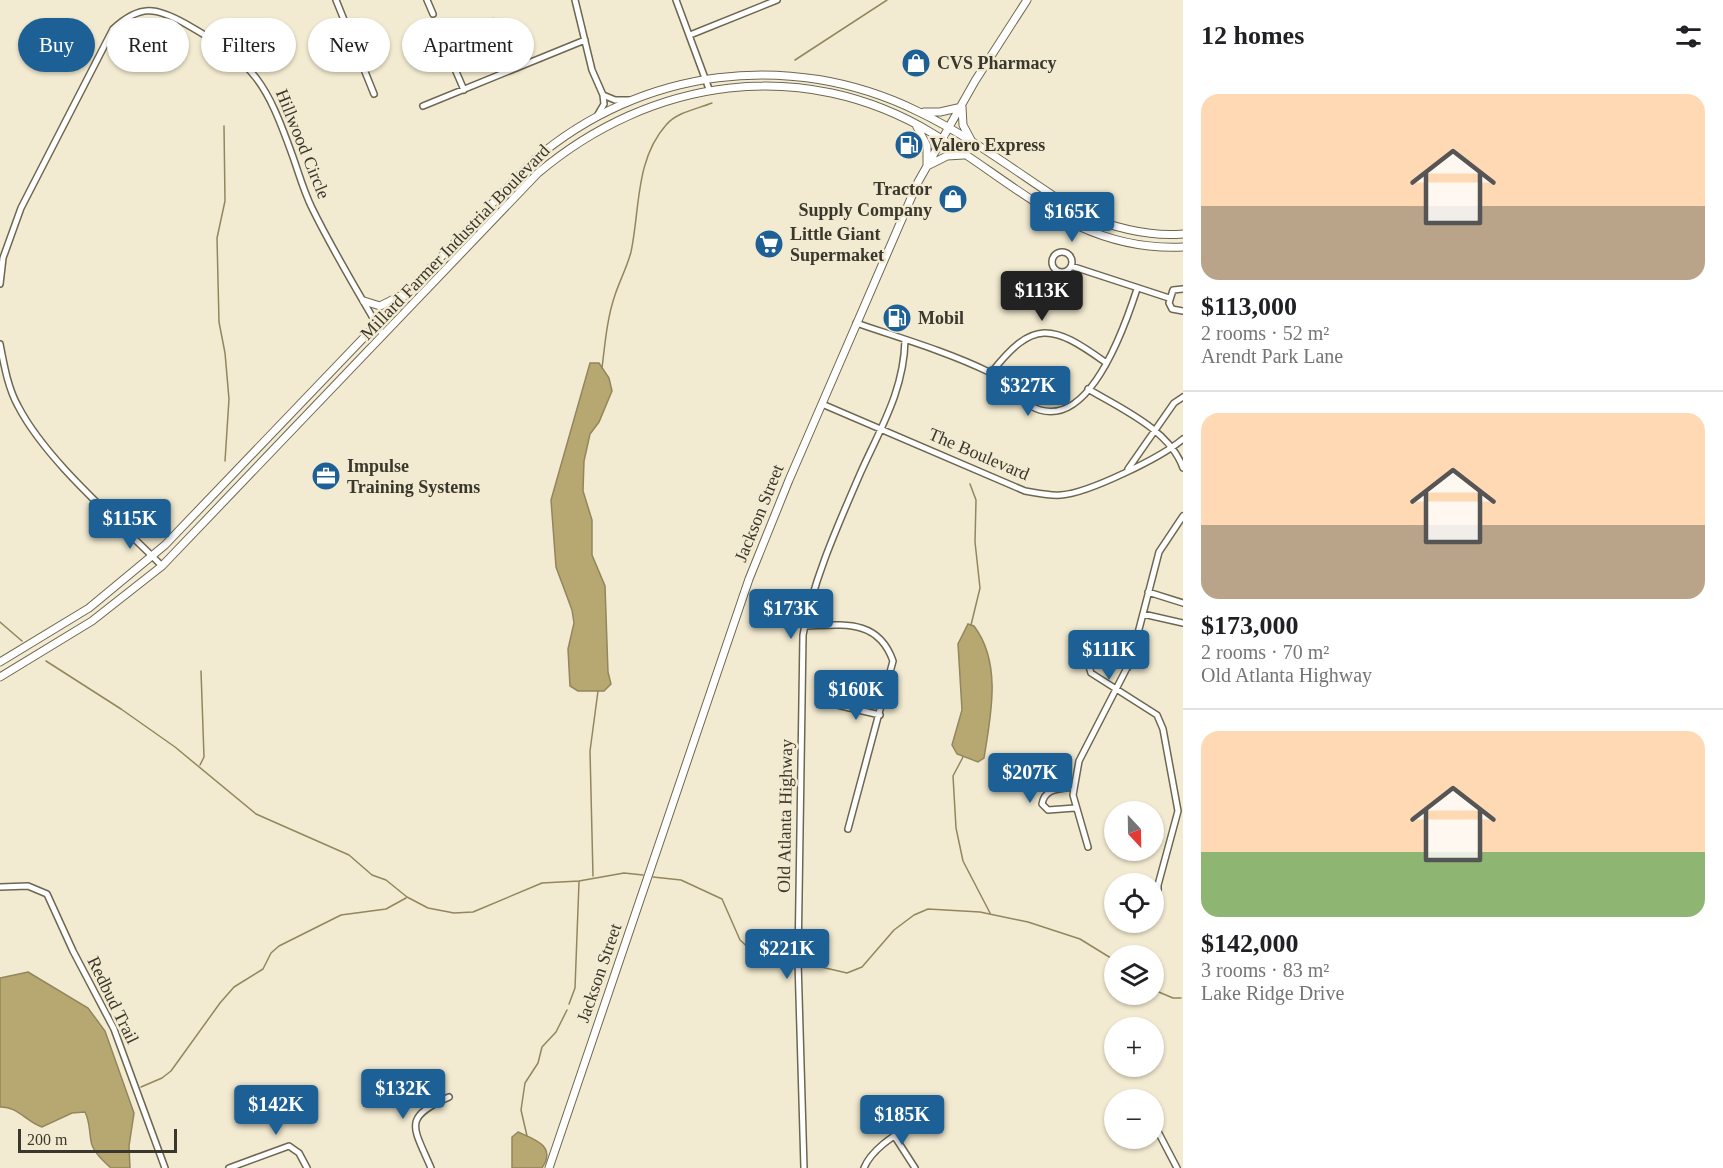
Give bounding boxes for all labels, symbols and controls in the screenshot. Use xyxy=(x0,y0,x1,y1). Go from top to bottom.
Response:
chip: Buy xyxy=(18,18,95,72)
chip: Rent xyxy=(107,18,189,72)
chip: Filters xyxy=(201,18,296,72)
chip: New xyxy=(308,18,390,72)
chip: Apartment xyxy=(402,18,534,72)
icon: filters xyxy=(1672,20,1705,53)
text: 12 homes xyxy=(1201,21,1304,50)
shop icon: CVS Pharmacy xyxy=(900,47,932,79)
place label: CVS Pharmacy xyxy=(937,53,1057,73)
street label: Hillwood Circle xyxy=(272,86,334,202)
fuel station icon: Valero Express xyxy=(893,129,925,161)
icon: home xyxy=(1399,133,1507,241)
place label: Valero Express xyxy=(930,135,1045,155)
street label: Millard Farmer Industrial Boulevard xyxy=(356,140,554,344)
place label: Tractor Supply Company xyxy=(798,179,932,220)
shop icon: Tractor Supply Company xyxy=(937,183,969,215)
pin: $165K xyxy=(1030,192,1114,243)
text: $165K xyxy=(1044,200,1100,222)
place label: Little Giant Supermaket xyxy=(790,224,884,265)
supermarket icon: Little Giant Supermaket xyxy=(753,228,785,260)
pin: $113K xyxy=(1000,271,1084,322)
text: $113K xyxy=(1015,279,1069,301)
text: $113,000 xyxy=(1201,292,1297,321)
fuel station icon: Mobil xyxy=(881,302,913,334)
place label: Mobil xyxy=(918,308,964,328)
text: 2 rooms · 52 m² xyxy=(1201,322,1329,344)
text: Arendt Park Lane xyxy=(1201,345,1343,367)
pin: $327K xyxy=(986,366,1070,417)
text: $327K xyxy=(1000,374,1056,396)
street label: The Boulevard xyxy=(926,424,1032,484)
icon: home xyxy=(1399,452,1507,560)
place label: Impulse Training Systems xyxy=(347,456,480,497)
office icon: Impulse Training Systems xyxy=(310,460,342,492)
street label: Jackson Street xyxy=(730,461,788,565)
pin: $115K xyxy=(88,499,172,550)
text: $115K xyxy=(103,507,157,529)
pin: $173K xyxy=(749,589,833,640)
text: $173K xyxy=(763,597,819,619)
text: $173,000 xyxy=(1201,611,1299,640)
pin: $111K xyxy=(1067,630,1151,681)
text: $111K xyxy=(1082,638,1136,660)
text: 2 rooms · 70 m² xyxy=(1201,641,1329,663)
text: Old Atlanta Highway xyxy=(1201,664,1372,686)
pin: $160K xyxy=(814,670,898,721)
text: $160K xyxy=(828,678,884,700)
street label: Old Atlanta Highway xyxy=(774,739,796,893)
pin: $207K xyxy=(988,753,1072,804)
text: $207K xyxy=(1002,761,1058,783)
icon: home xyxy=(1399,770,1507,878)
north arrow xyxy=(1104,801,1164,861)
map controls xyxy=(1104,801,1164,1149)
button: locate xyxy=(1104,873,1164,933)
street label: Jackson Street xyxy=(573,921,625,1025)
pin: $221K xyxy=(745,929,829,980)
text: $142,000 xyxy=(1201,929,1299,958)
text: $221K xyxy=(759,937,815,959)
button: layers xyxy=(1104,945,1164,1005)
street label: Redbud Trail xyxy=(83,953,143,1047)
text: 3 rooms · 83 m² xyxy=(1201,959,1329,981)
text: Lake Ridge Drive xyxy=(1201,982,1344,1004)
button: + xyxy=(1104,1017,1164,1077)
pin: $132K xyxy=(361,1069,445,1120)
text: $132K xyxy=(375,1077,431,1099)
pin: $142K xyxy=(234,1085,318,1136)
button: − xyxy=(1104,1089,1164,1149)
text: $142K xyxy=(248,1093,304,1115)
pin: $185K xyxy=(860,1095,944,1146)
text: $185K xyxy=(874,1103,930,1125)
scale bar xyxy=(18,1126,177,1154)
text: 200 m xyxy=(27,1131,67,1148)

